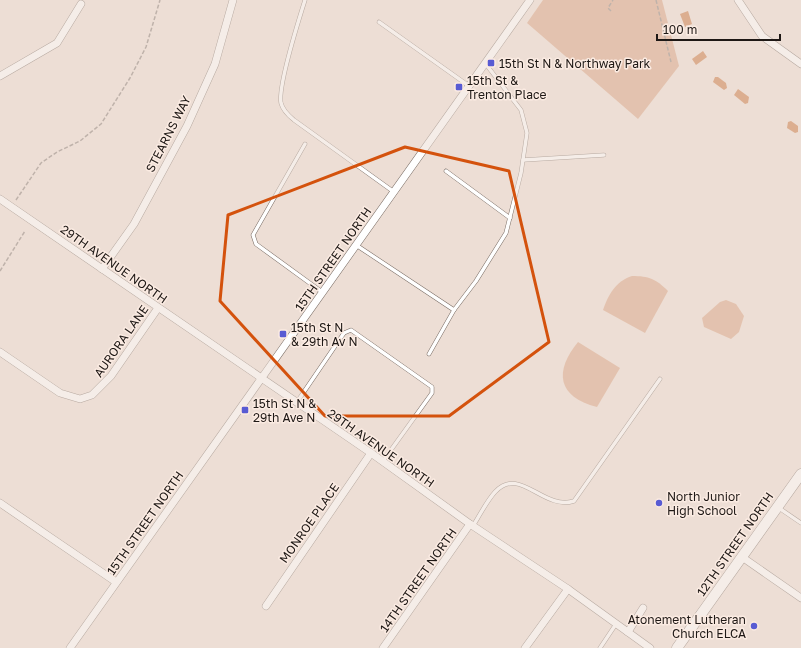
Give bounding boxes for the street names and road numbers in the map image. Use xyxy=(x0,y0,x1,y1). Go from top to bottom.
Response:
street label: STEARNS WAY xyxy=(142,93,194,175)
street label: 15TH STREET NORTH xyxy=(291,204,375,314)
street label: 29TH AVENUE NORTH xyxy=(58,221,170,307)
street label: AURORA LANE xyxy=(91,302,151,380)
street label: 29TH AVENUE NORTH xyxy=(325,405,437,491)
street label: 15TH STREET NORTH xyxy=(103,468,187,578)
street label: MONROE PLACE xyxy=(276,480,342,566)
street label: 12TH STREET NORTH xyxy=(693,489,777,599)
street label: 14TH STREET NORTH xyxy=(376,525,460,635)

